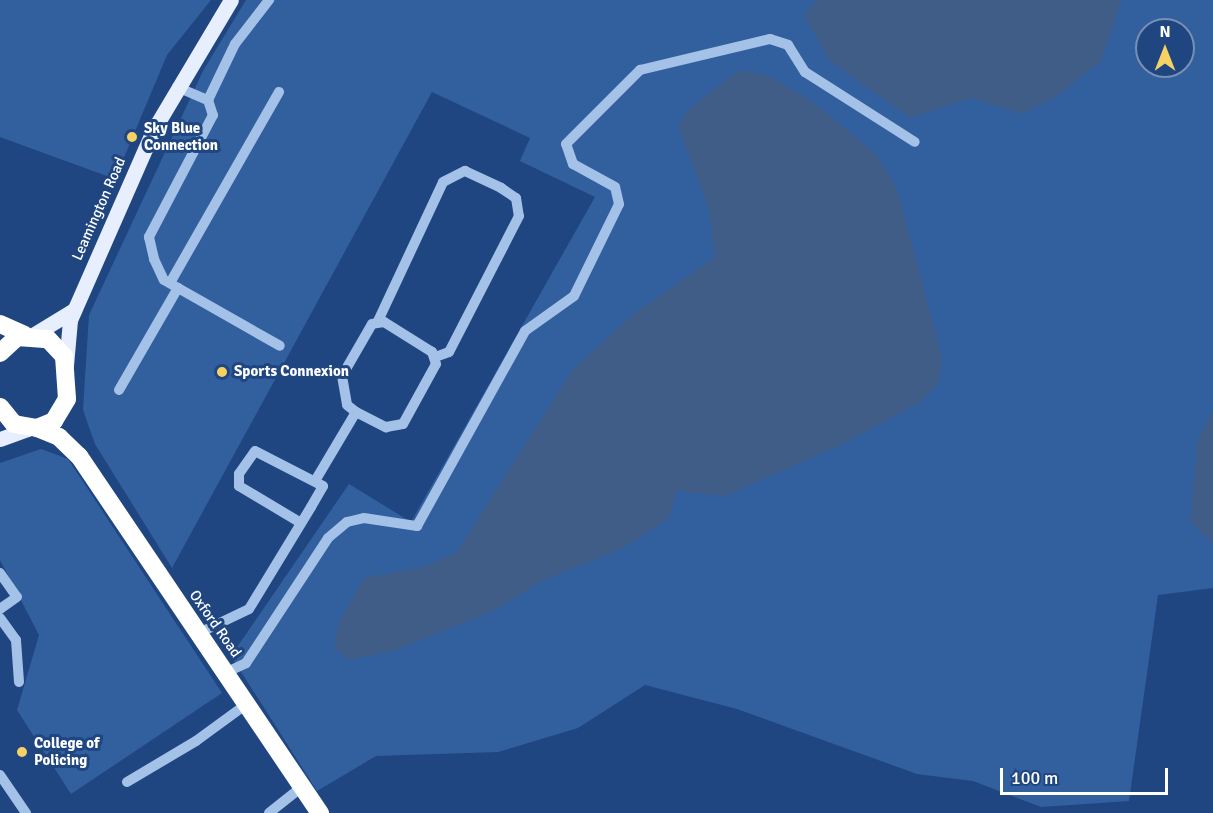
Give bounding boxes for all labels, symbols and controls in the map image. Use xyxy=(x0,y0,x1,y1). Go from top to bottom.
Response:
north arrow xyxy=(1135,18,1195,78)
text: N xyxy=(1159,22,1171,42)
place label: Sky Blue Connection xyxy=(144,119,218,154)
marker: Sky Blue Connection xyxy=(125,130,139,144)
street label: Leamington Road xyxy=(68,155,130,263)
place label: Sports Connexion xyxy=(234,363,349,381)
marker: Sports Connexion xyxy=(215,365,229,379)
street label: Oxford Road xyxy=(185,587,245,661)
place label: College of Policing xyxy=(34,734,99,769)
marker: College of Policing xyxy=(15,745,29,759)
scale bar xyxy=(1003,756,1171,794)
text: 100 m xyxy=(1011,767,1058,789)

